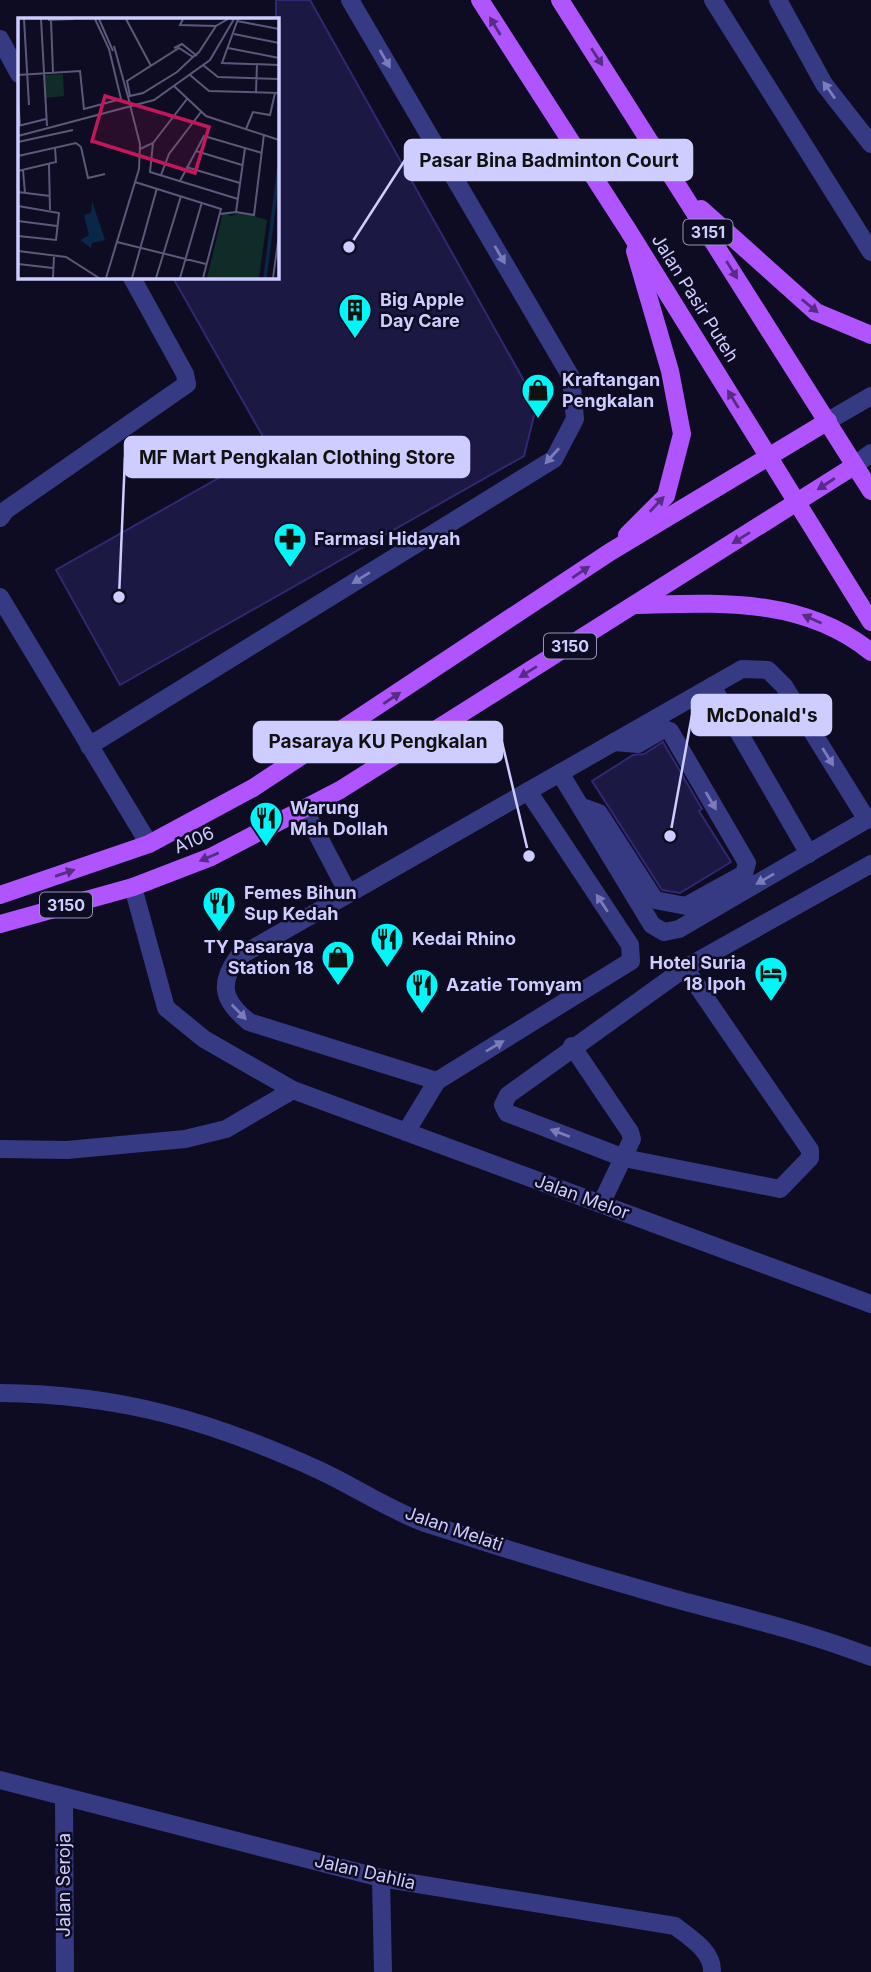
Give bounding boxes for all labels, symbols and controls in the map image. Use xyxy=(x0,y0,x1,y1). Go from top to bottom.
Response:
one-way arrow xyxy=(489,16,501,35)
inset map xyxy=(18,18,278,278)
one-way arrow xyxy=(591,48,604,67)
one-way arrow xyxy=(379,49,391,68)
one-way arrow xyxy=(822,81,836,99)
callout: Pasar Bina Badminton Court xyxy=(405,140,692,180)
text: Pasar Bina Badminton Court xyxy=(419,149,679,172)
road number: 3151 xyxy=(684,220,732,244)
street label: Jalan Pasir Puteh xyxy=(648,230,743,366)
one-way arrow xyxy=(493,246,506,265)
one-way arrow xyxy=(725,261,738,280)
place label: Big Apple Day Care xyxy=(380,289,464,331)
building icon: Big Apple Day Care xyxy=(336,291,374,340)
one-way arrow xyxy=(801,298,818,313)
place label: Kraftangan Pengkalan xyxy=(562,369,660,411)
shop icon: Kraftangan Pengkalan xyxy=(519,371,557,420)
one-way arrow xyxy=(726,389,739,408)
callout: MF Mart Pengkalan Clothing Store xyxy=(125,437,469,477)
text: MF Mart Pengkalan Clothing Store xyxy=(139,446,455,469)
one-way arrow xyxy=(544,447,560,465)
one-way arrow xyxy=(817,477,836,490)
one-way arrow xyxy=(649,495,666,512)
pharmacy icon: Farmasi Hidayah xyxy=(271,520,309,569)
place label: Farmasi Hidayah xyxy=(314,528,460,549)
one-way arrow xyxy=(731,532,751,545)
one-way arrow xyxy=(572,565,590,579)
one-way arrow xyxy=(351,571,370,584)
one-way arrow xyxy=(801,614,822,625)
road number: 3150 xyxy=(544,634,596,659)
one-way arrow xyxy=(518,666,537,679)
one-way arrow xyxy=(382,692,401,705)
callout: McDonald's xyxy=(692,695,831,735)
text: McDonald's xyxy=(706,704,818,727)
callout: Pasaraya KU Pengkalan xyxy=(254,722,502,762)
text: Pasaraya KU Pengkalan xyxy=(268,730,488,753)
one-way arrow xyxy=(821,747,834,767)
one-way arrow xyxy=(705,791,717,811)
place label: Warung Mah Dollah xyxy=(290,797,388,839)
restaurant icon: Warung Mah Dollah xyxy=(247,799,285,848)
street label: A106 xyxy=(171,822,217,857)
one-way arrow xyxy=(198,852,219,863)
one-way arrow xyxy=(54,867,75,878)
one-way arrow xyxy=(756,873,775,885)
place label: Femes Bihun Sup Kedah xyxy=(244,882,357,924)
restaurant icon: Femes Bihun Sup Kedah xyxy=(200,884,238,933)
road number: 3150 xyxy=(40,892,92,917)
one-way arrow xyxy=(596,893,609,912)
restaurant icon: Kedai Rhino xyxy=(368,920,406,969)
place label: Kedai Rhino xyxy=(412,928,516,949)
place label: TY Pasaraya Station 18 xyxy=(204,936,314,978)
shop icon: TY Pasaraya Station 18 xyxy=(319,938,357,987)
place label: Hotel Suria 18 Ipoh xyxy=(649,952,746,994)
hotel icon: Hotel Suria 18 Ipoh xyxy=(752,954,790,1003)
restaurant icon: Azatie Tomyam xyxy=(403,966,441,1015)
place label: Azatie Tomyam xyxy=(446,974,582,995)
one-way arrow xyxy=(231,1003,247,1020)
one-way arrow xyxy=(486,1039,505,1052)
one-way arrow xyxy=(549,1128,570,1139)
street label: Jalan Melor xyxy=(532,1170,633,1223)
street label: Jalan Melati xyxy=(403,1502,506,1555)
street label: Jalan Seroja xyxy=(53,1833,74,1937)
street label: Jalan Dahlia xyxy=(313,1850,418,1893)

